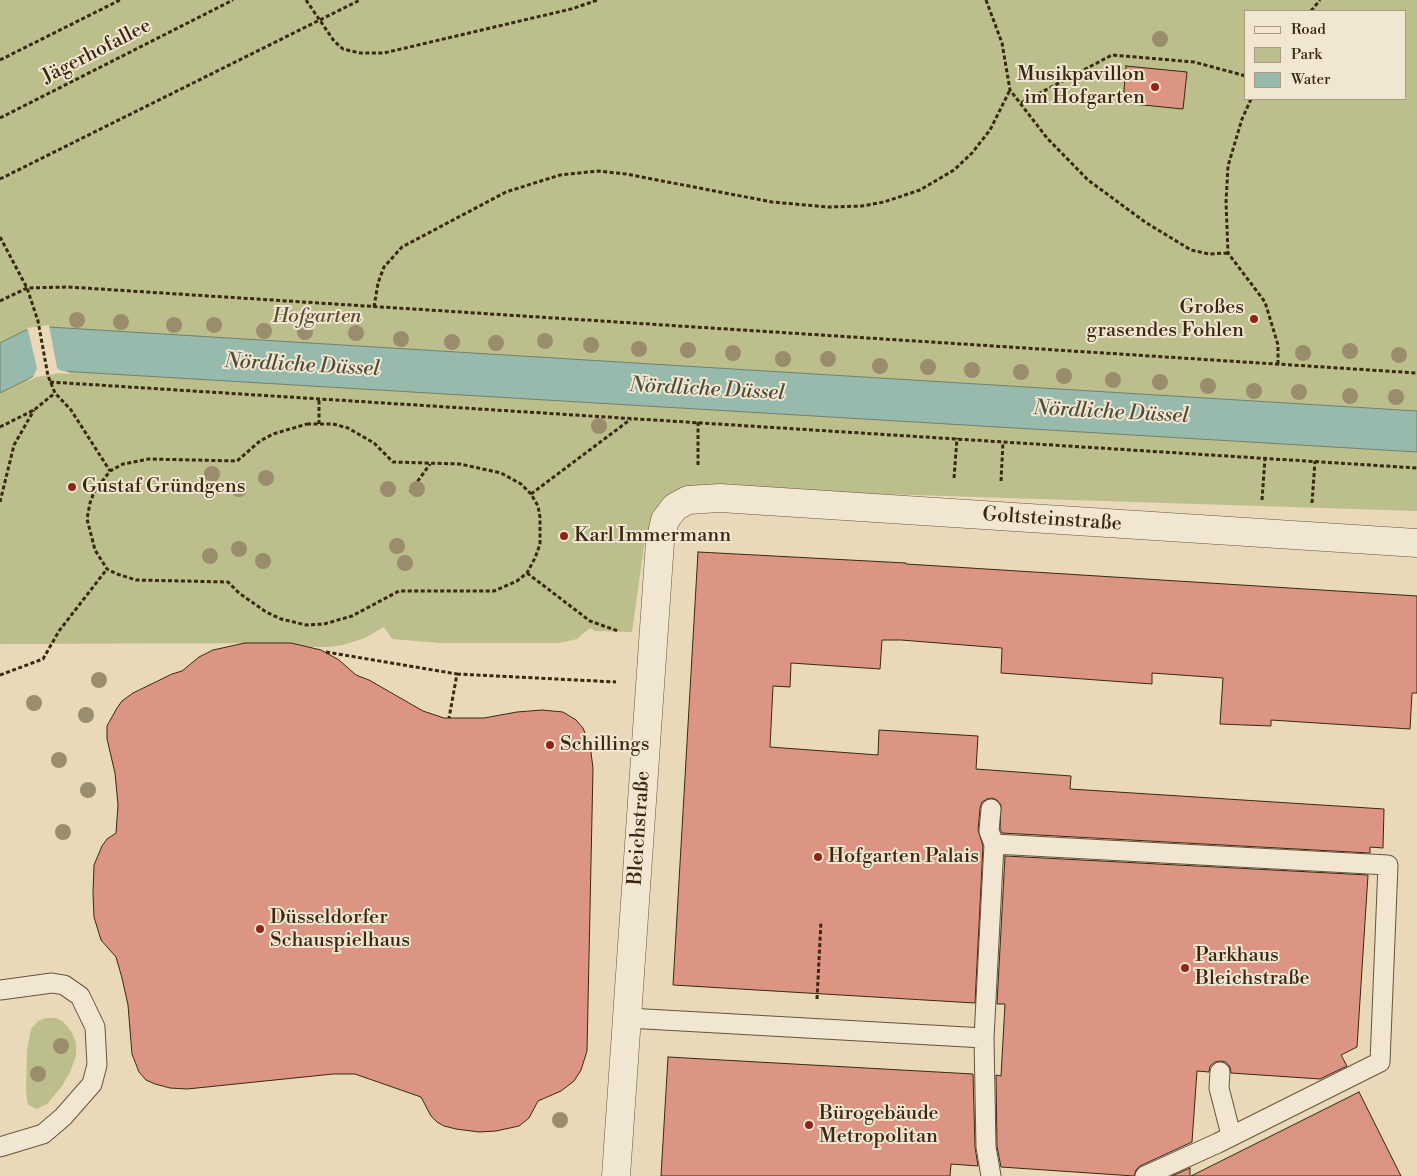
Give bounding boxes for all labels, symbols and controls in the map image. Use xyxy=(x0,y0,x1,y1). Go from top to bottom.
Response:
legend xyxy=(1244,10,1407,100)
street label: Jägerhofallee xyxy=(38,14,156,90)
text: Road xyxy=(1291,20,1326,39)
text: Park xyxy=(1291,45,1322,64)
place label: Musikpavillon im Hofgarten xyxy=(1017,63,1145,110)
text: Water xyxy=(1291,70,1330,89)
marker: Musikpavillon im Hofgarten xyxy=(1149,81,1161,93)
place label: Großes grasendes Fohlen xyxy=(1087,296,1244,343)
park label: Hofgarten xyxy=(273,305,361,329)
marker: Großes grasendes Fohlen xyxy=(1248,313,1260,325)
water label: Nördliche Düssel xyxy=(223,349,381,383)
water label: Nördliche Düssel xyxy=(628,373,786,407)
water label: Nördliche Düssel xyxy=(1032,396,1190,430)
place label: Gustaf Gründgens xyxy=(82,475,245,499)
marker: Gustaf Gründgens xyxy=(66,481,78,493)
street label: Goltsteinstraße xyxy=(982,503,1122,537)
place label: Karl Immermann xyxy=(574,524,731,548)
marker: Karl Immermann xyxy=(558,530,570,542)
place label: Schillings xyxy=(560,733,649,757)
marker: Schillings xyxy=(544,739,556,751)
street label: Bleichstraße xyxy=(624,770,656,886)
place label: Hofgarten Palais xyxy=(828,845,979,869)
marker: Hofgarten Palais xyxy=(812,851,824,863)
place label: Düsseldorfer Schauspielhaus xyxy=(270,906,410,953)
marker: Düsseldorfer Schauspielhaus xyxy=(254,923,266,935)
place label: Parkhaus Bleichstraße xyxy=(1195,944,1310,991)
marker: Parkhaus Bleichstraße xyxy=(1179,962,1191,974)
place label: Bürogebäude Metropolitan xyxy=(819,1102,939,1149)
marker: Bürogebäude Metropolitan xyxy=(803,1119,815,1131)

